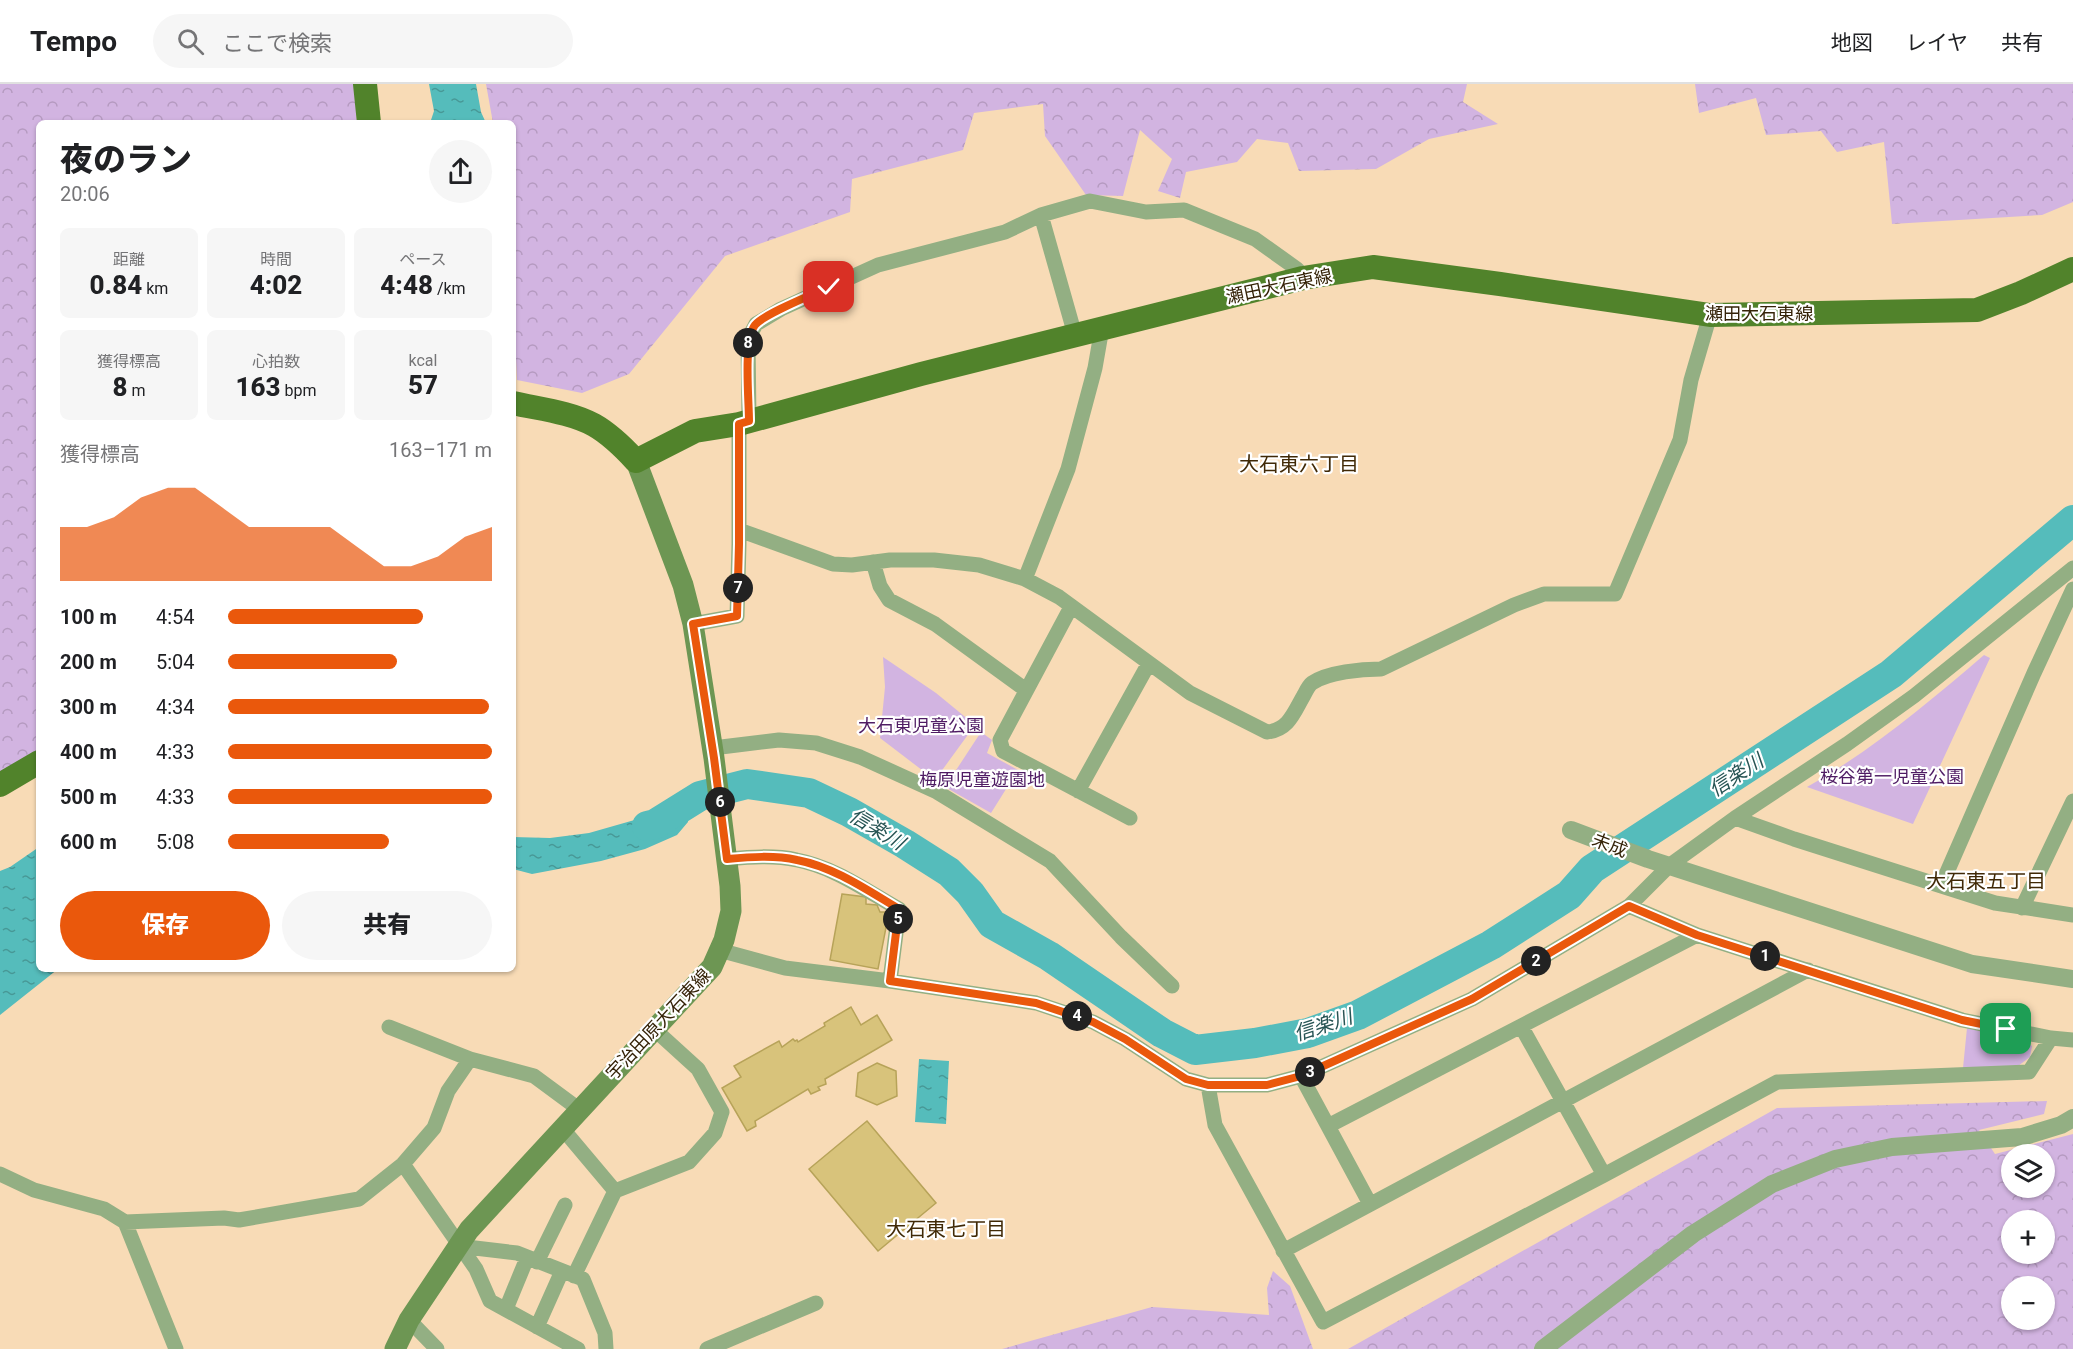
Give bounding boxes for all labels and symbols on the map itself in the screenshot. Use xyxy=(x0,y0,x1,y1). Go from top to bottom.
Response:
pin xyxy=(803,261,854,312)
street label: 瀬田大石東線 xyxy=(1224,265,1334,307)
street label: 瀬田大石東線 xyxy=(1705,303,1813,324)
pin: 8 xyxy=(733,328,763,358)
district label: 大石東六丁目 xyxy=(1239,452,1359,476)
pin: 7 xyxy=(723,573,753,603)
park label: 大石東児童公園 xyxy=(858,715,984,736)
water label: 信楽川 xyxy=(1704,748,1769,801)
park label: 桜谷第一児童公園 xyxy=(1820,766,1964,787)
park label: 梅原児童遊園地 xyxy=(919,769,1045,790)
pin: 6 xyxy=(705,787,735,817)
water label: 信楽川 xyxy=(845,803,911,856)
street label: 未成 xyxy=(1589,829,1631,861)
district label: 大石東五丁目 xyxy=(1926,869,2046,893)
pin: 5 xyxy=(883,904,913,934)
pin: 1 xyxy=(1750,941,1780,971)
pin: 2 xyxy=(1521,946,1551,976)
street label: 宇治田原大石東線 xyxy=(601,964,715,1084)
pin: 4 xyxy=(1062,1001,1092,1031)
pin xyxy=(1980,1003,2031,1054)
water label: 信楽川 xyxy=(1291,1004,1357,1046)
pin: 3 xyxy=(1295,1057,1325,1087)
district label: 大石東七丁目 xyxy=(886,1217,1006,1241)

